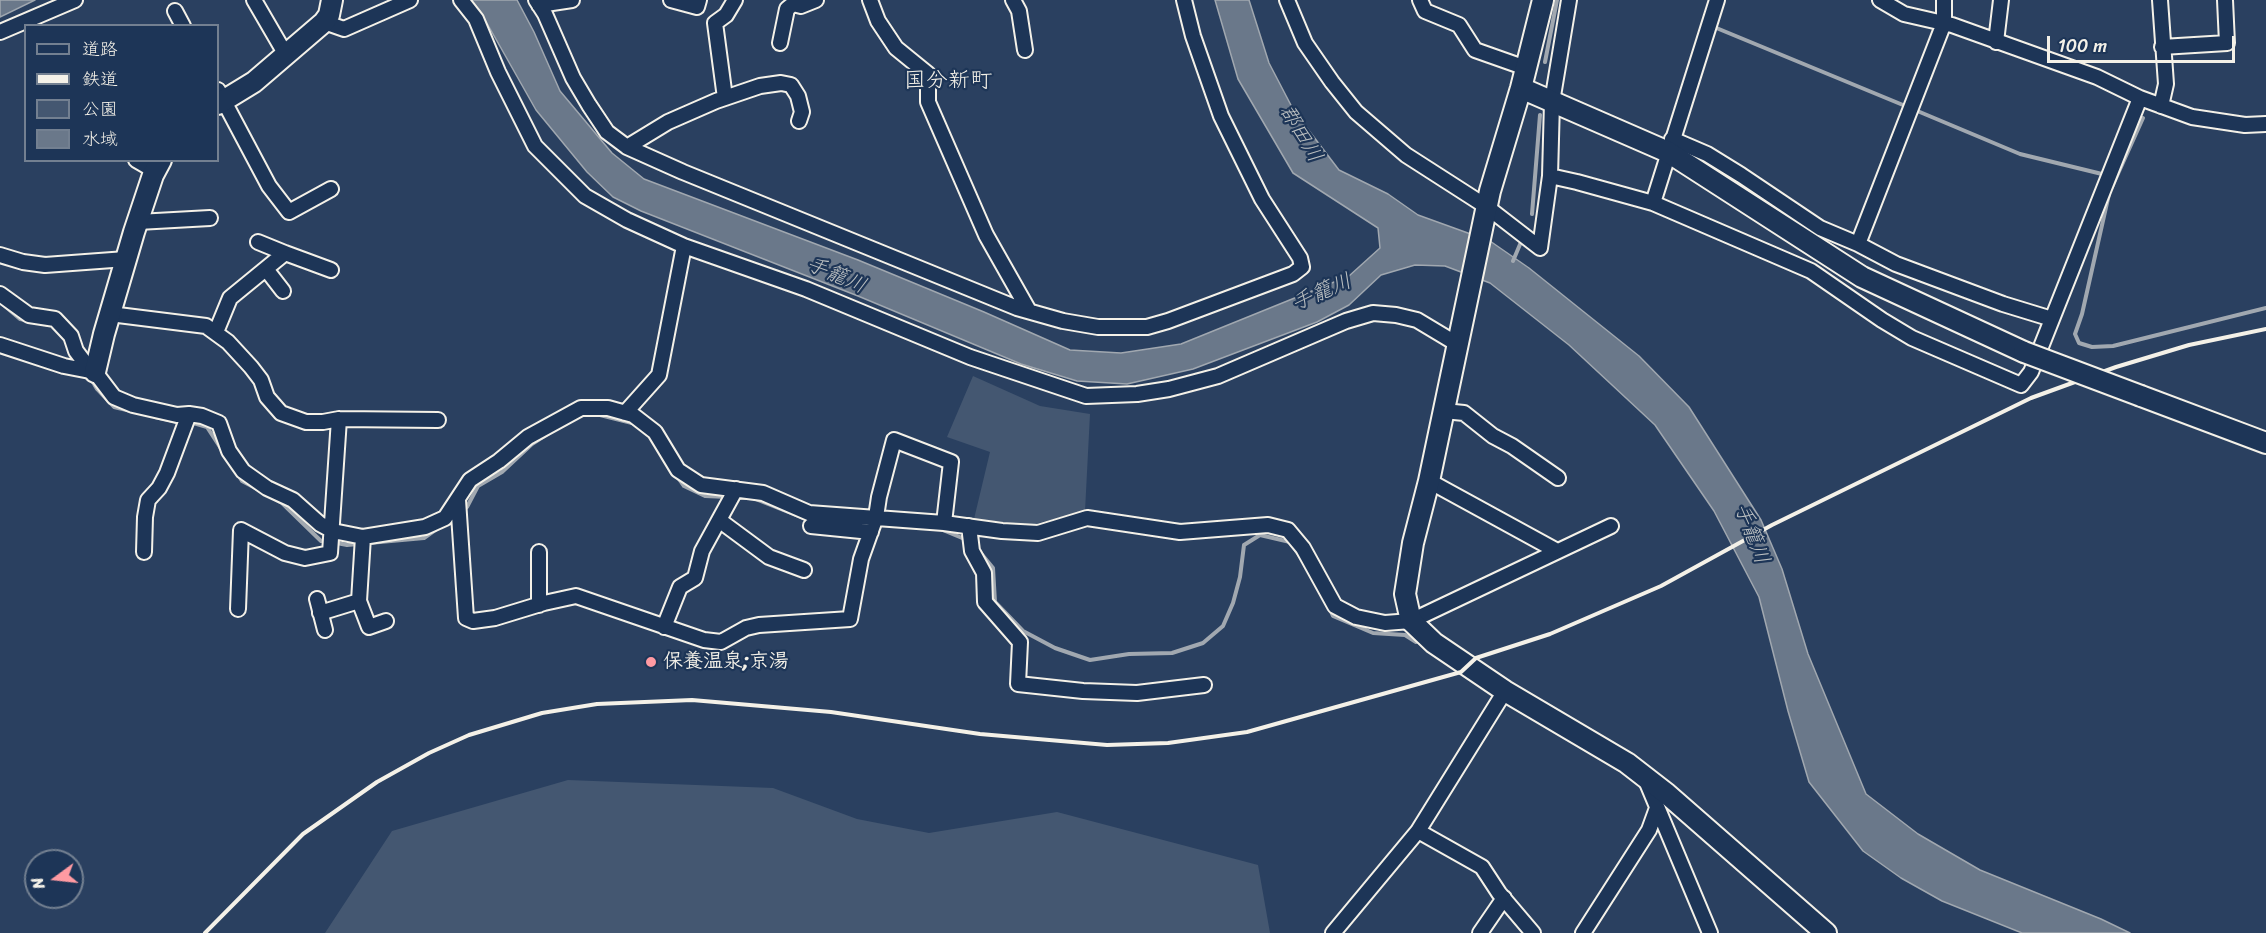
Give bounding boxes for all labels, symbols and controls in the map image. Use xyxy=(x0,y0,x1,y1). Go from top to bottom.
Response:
legend xyxy=(24,24,219,162)
scale bar xyxy=(2050,24,2238,62)
text: 100 m xyxy=(2058,30,2107,62)
text: 道路 xyxy=(82,33,118,65)
text: 鉄道 xyxy=(82,63,118,95)
district label: 国分新町 xyxy=(904,68,992,94)
text: 公園 xyxy=(82,93,118,125)
water label: 郡田川 xyxy=(1273,101,1327,167)
text: 水域 xyxy=(82,123,118,155)
water label: 手籠川 xyxy=(802,252,870,300)
water label: 手籠川 xyxy=(1288,269,1356,317)
water label: 手籠川 xyxy=(1728,500,1774,568)
place label: 保養温泉;京湯 xyxy=(663,650,789,674)
marker: 保養温泉;京湯 xyxy=(644,655,658,669)
north arrow xyxy=(24,849,84,909)
text: N xyxy=(23,874,54,892)

